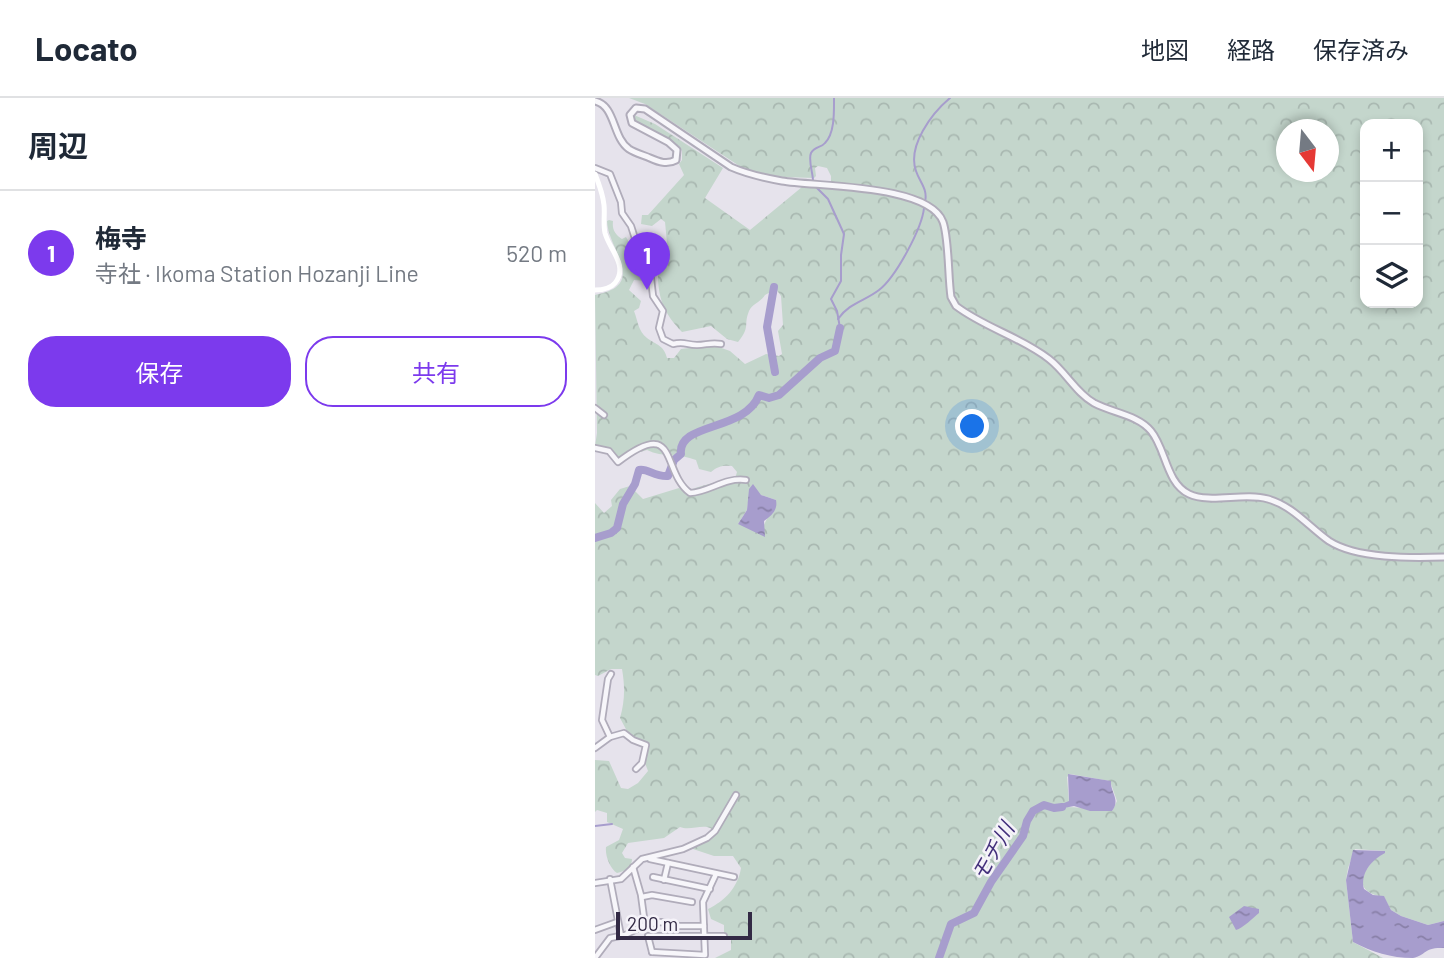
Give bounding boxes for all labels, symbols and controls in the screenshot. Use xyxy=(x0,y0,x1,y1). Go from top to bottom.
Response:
text: Locato xyxy=(35,28,138,68)
text: 地図 xyxy=(1141,35,1189,64)
text: 経路 xyxy=(1227,35,1275,64)
text: 保存済み xyxy=(1313,35,1409,64)
north arrow xyxy=(1276,119,1339,182)
map controls xyxy=(1360,119,1423,308)
button: + xyxy=(1360,119,1423,182)
text: 周辺 xyxy=(28,127,88,163)
button: − xyxy=(1360,182,1423,245)
text: 梅寺 xyxy=(95,222,147,253)
pin: 1 xyxy=(624,232,670,290)
text: 1 xyxy=(47,239,55,267)
text: 520 m xyxy=(506,239,567,267)
button: layers xyxy=(1360,245,1423,308)
text: 寺社 · Ikoma Station Hozanji Line xyxy=(95,259,419,287)
button: 保存 xyxy=(28,336,291,407)
button: 共有 xyxy=(305,336,567,407)
your location xyxy=(955,409,989,443)
water label: モチ川 xyxy=(965,816,1020,885)
scale bar xyxy=(616,909,753,941)
text: 200 m xyxy=(627,912,678,935)

